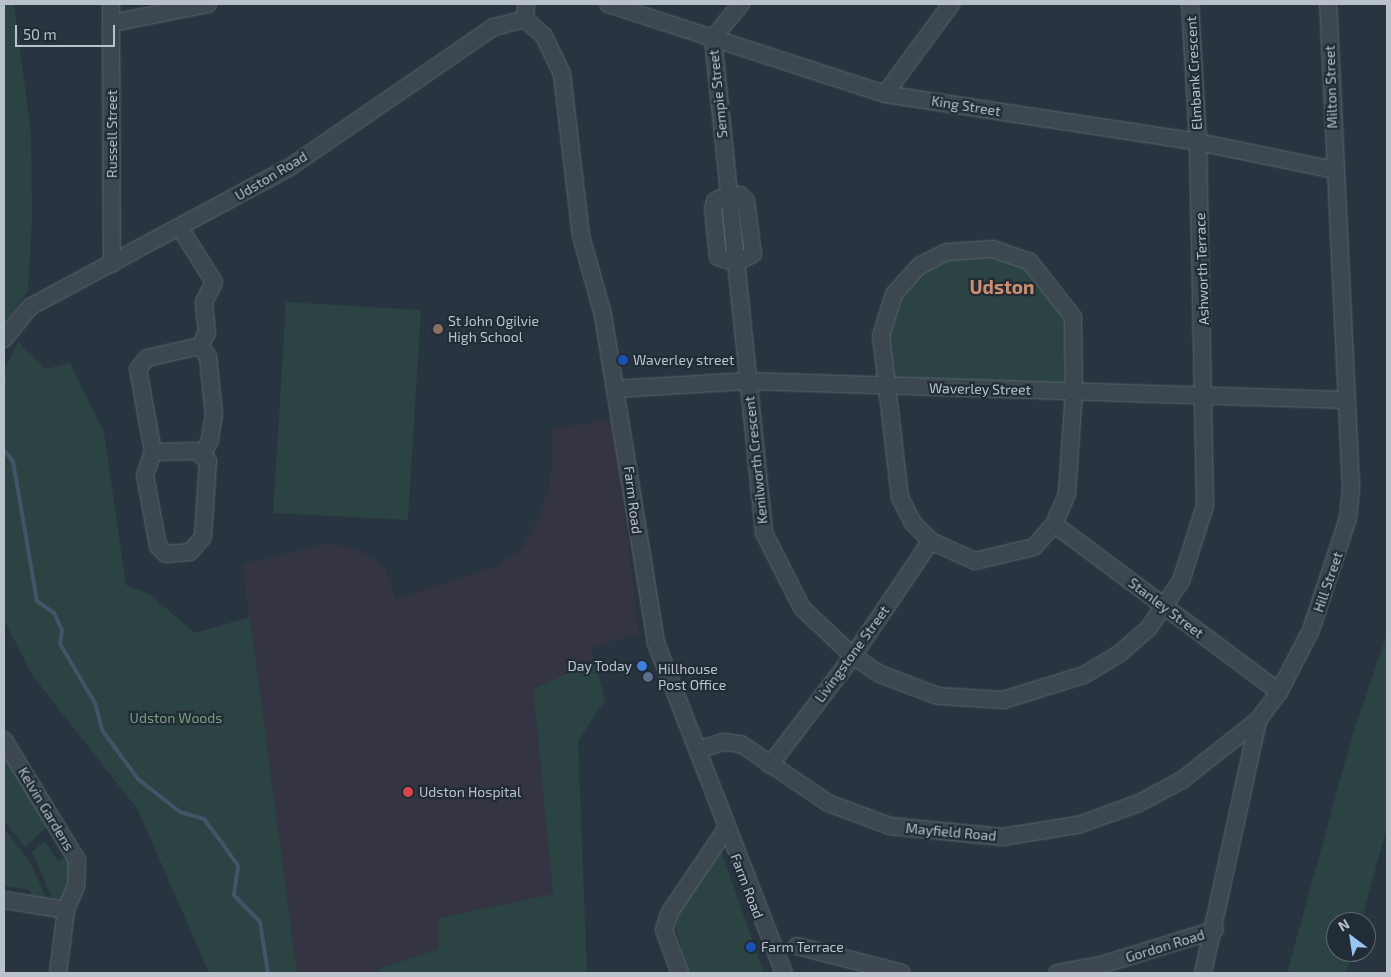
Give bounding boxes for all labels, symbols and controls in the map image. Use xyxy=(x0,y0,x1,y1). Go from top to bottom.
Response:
scale bar xyxy=(18,15,118,47)
street label: Elmbank Crescent xyxy=(1183,16,1205,130)
text: 50 m xyxy=(23,25,57,43)
street label: Milton Street xyxy=(1321,45,1341,129)
street label: Sempie Street xyxy=(705,49,731,139)
street label: Russell Street xyxy=(104,90,120,178)
street label: King Street xyxy=(930,92,1002,120)
street label: Udston Road xyxy=(232,148,310,204)
street label: Ashworth Terrace xyxy=(1192,212,1212,326)
district label: Udston xyxy=(970,276,1034,298)
place label: St John Ogilvie High School xyxy=(448,313,539,346)
marker: St John Ogilvie High School xyxy=(432,323,444,335)
place label: Waverley street xyxy=(633,352,735,368)
marker: Waverley street xyxy=(617,354,629,366)
street label: Waverley Street xyxy=(929,380,1031,398)
street label: Kenilworth Crescent xyxy=(741,395,771,525)
street label: Farm Road xyxy=(621,465,645,535)
street label: Hill Street xyxy=(1310,549,1346,615)
street label: Stanley Street xyxy=(1125,574,1207,642)
street label: Livingstone Street xyxy=(811,602,893,706)
place label: Day Today xyxy=(567,658,632,674)
marker: Day Today xyxy=(636,660,648,672)
place label: Hillhouse Post Office xyxy=(658,661,726,694)
marker: Hillhouse Post Office xyxy=(642,671,654,683)
park label: Udston Woods xyxy=(129,710,223,726)
street label: Kelvin Gardens xyxy=(15,764,77,854)
place label: Udston Hospital xyxy=(419,784,521,800)
marker: Udston Hospital xyxy=(401,785,415,799)
street label: Mayfield Road xyxy=(905,820,997,844)
street label: Farm Road xyxy=(727,851,767,921)
north arrow xyxy=(1326,912,1376,962)
text: N xyxy=(1335,915,1352,934)
street label: Gordon Road xyxy=(1123,926,1207,966)
place label: Farm Terrace xyxy=(761,939,844,955)
marker: Farm Terrace xyxy=(745,941,757,953)

